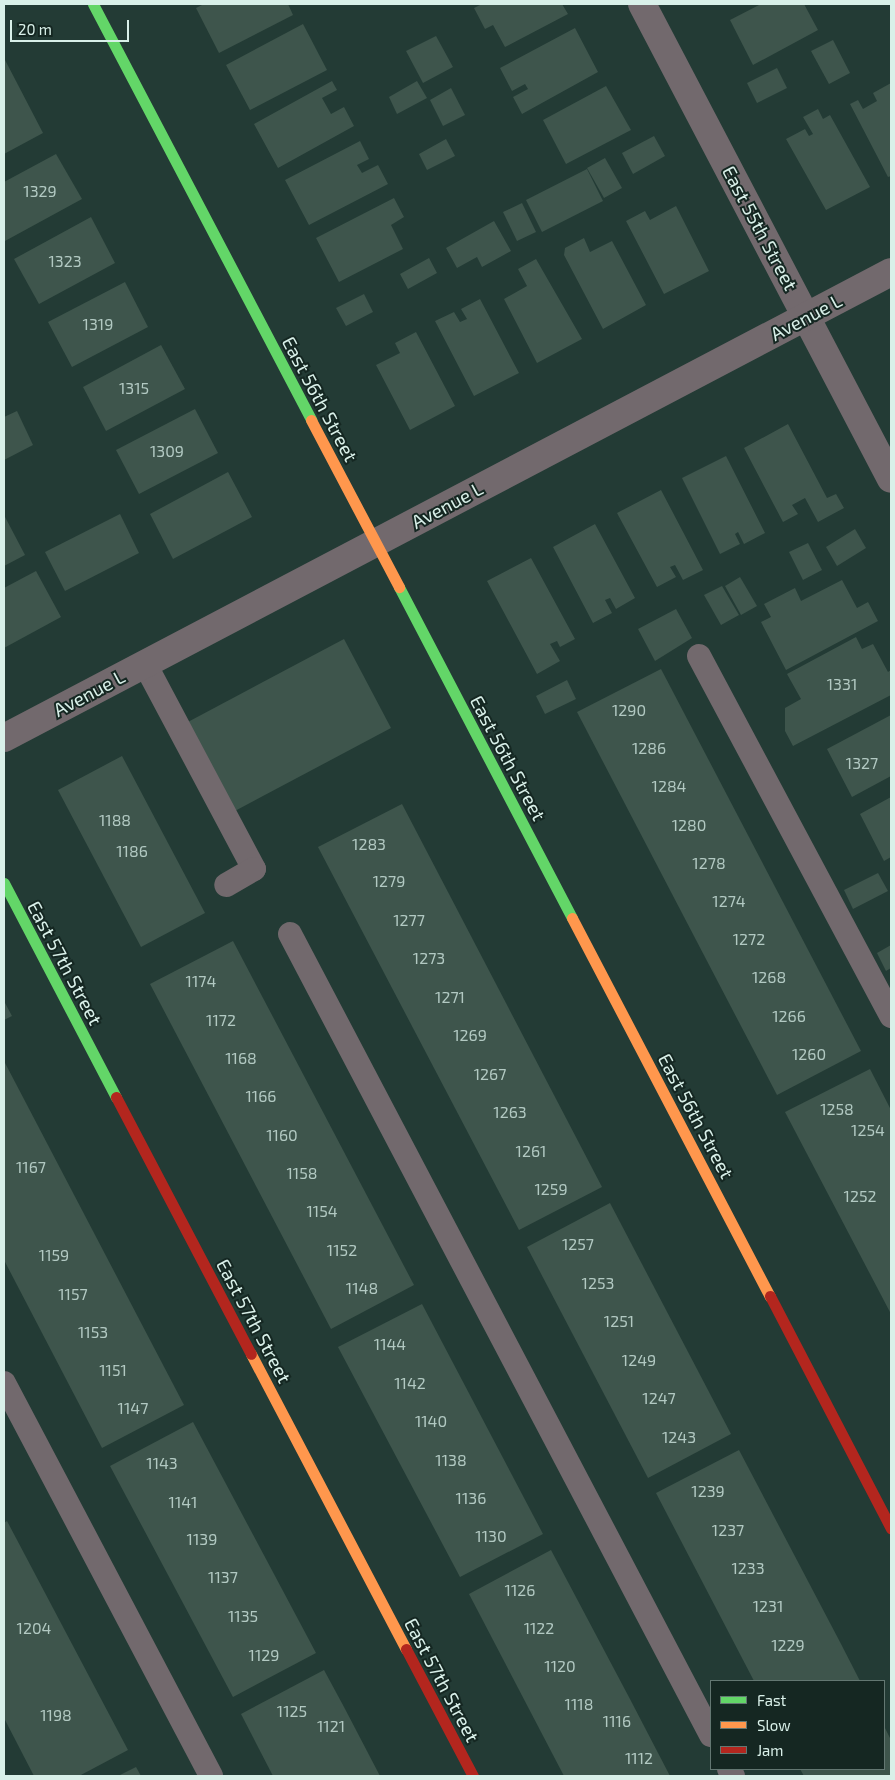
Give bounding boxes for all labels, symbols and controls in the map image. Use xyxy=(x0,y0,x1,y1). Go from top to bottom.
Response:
scale bar xyxy=(12,10,131,42)
text: 20 m xyxy=(18,20,52,38)
street label: East 55th Street xyxy=(718,162,802,294)
house number: 1329 xyxy=(23,181,57,201)
house number: 1323 xyxy=(48,251,82,271)
street label: Avenue L xyxy=(766,289,846,345)
house number: 1319 xyxy=(83,314,113,334)
street label: East 56th Street xyxy=(277,332,363,466)
house number: 1315 xyxy=(119,378,149,398)
house number: 1309 xyxy=(150,441,184,461)
street label: Avenue L xyxy=(407,477,487,533)
street label: Avenue L xyxy=(49,665,129,721)
house number: 1331 xyxy=(827,674,857,694)
street label: East 56th Street xyxy=(465,691,551,825)
house number: 1290 xyxy=(612,700,646,720)
house number: 1286 xyxy=(632,738,666,758)
house number: 1327 xyxy=(846,753,878,773)
house number: 1284 xyxy=(652,776,686,796)
house number: 1188 xyxy=(99,810,131,830)
house number: 1280 xyxy=(672,815,706,835)
house number: 1283 xyxy=(352,834,386,854)
house number: 1186 xyxy=(116,841,148,861)
house number: 1278 xyxy=(692,853,726,873)
house number: 1279 xyxy=(373,871,405,891)
house number: 1274 xyxy=(712,891,746,911)
street label: East 57th Street xyxy=(23,897,107,1029)
house number: 1277 xyxy=(393,910,425,930)
house number: 1272 xyxy=(733,929,765,949)
house number: 1273 xyxy=(413,948,445,968)
house number: 1268 xyxy=(752,967,786,987)
house number: 1174 xyxy=(186,971,216,991)
house number: 1271 xyxy=(435,987,465,1007)
house number: 1266 xyxy=(772,1006,806,1026)
house number: 1172 xyxy=(206,1010,236,1030)
house number: 1269 xyxy=(453,1025,487,1045)
house number: 1260 xyxy=(792,1044,826,1064)
house number: 1168 xyxy=(225,1048,257,1068)
street label: East 56th Street xyxy=(653,1049,739,1183)
house number: 1267 xyxy=(474,1064,506,1084)
house number: 1166 xyxy=(245,1086,277,1106)
house number: 1258 xyxy=(820,1099,854,1119)
house number: 1263 xyxy=(493,1102,527,1122)
house number: 1254 xyxy=(851,1120,885,1140)
house number: 1160 xyxy=(266,1125,298,1145)
house number: 1261 xyxy=(516,1141,546,1161)
house number: 1167 xyxy=(16,1157,46,1177)
house number: 1158 xyxy=(286,1163,318,1183)
house number: 1259 xyxy=(534,1179,568,1199)
house number: 1252 xyxy=(844,1186,876,1206)
house number: 1154 xyxy=(306,1201,338,1221)
house number: 1257 xyxy=(562,1234,594,1254)
house number: 1152 xyxy=(327,1240,357,1260)
house number: 1159 xyxy=(39,1245,69,1265)
street label: East 57th Street xyxy=(212,1255,296,1387)
house number: 1253 xyxy=(582,1273,614,1293)
house number: 1148 xyxy=(346,1278,378,1298)
house number: 1157 xyxy=(58,1284,88,1304)
house number: 1251 xyxy=(604,1311,634,1331)
house number: 1153 xyxy=(78,1322,108,1342)
house number: 1144 xyxy=(374,1334,406,1354)
house number: 1249 xyxy=(622,1350,656,1370)
house number: 1151 xyxy=(99,1360,127,1380)
house number: 1142 xyxy=(394,1373,426,1393)
house number: 1247 xyxy=(642,1388,676,1408)
house number: 1147 xyxy=(118,1398,148,1418)
house number: 1140 xyxy=(415,1411,447,1431)
house number: 1243 xyxy=(662,1427,696,1447)
house number: 1138 xyxy=(435,1450,467,1470)
house number: 1143 xyxy=(146,1453,178,1473)
house number: 1239 xyxy=(691,1481,725,1501)
house number: 1136 xyxy=(456,1488,486,1508)
house number: 1141 xyxy=(169,1492,197,1512)
house number: 1237 xyxy=(712,1520,744,1540)
house number: 1130 xyxy=(475,1526,507,1546)
house number: 1139 xyxy=(187,1529,217,1549)
house number: 1233 xyxy=(731,1558,765,1578)
house number: 1137 xyxy=(208,1567,238,1587)
house number: 1126 xyxy=(505,1580,535,1600)
house number: 1231 xyxy=(753,1596,783,1616)
house number: 1135 xyxy=(228,1606,258,1626)
street label: East 57th Street xyxy=(400,1614,484,1746)
house number: 1204 xyxy=(17,1618,51,1638)
house number: 1122 xyxy=(524,1618,554,1638)
house number: 1229 xyxy=(771,1635,805,1655)
house number: 1129 xyxy=(249,1645,279,1665)
house number: 1120 xyxy=(544,1656,576,1676)
legend xyxy=(710,1680,885,1770)
text: Fast xyxy=(757,1691,786,1709)
house number: 1118 xyxy=(565,1694,593,1714)
house number: 1125 xyxy=(277,1701,307,1721)
house number: 1198 xyxy=(40,1705,72,1725)
house number: 1116 xyxy=(603,1711,631,1731)
house number: 1121 xyxy=(317,1716,345,1736)
text: Slow xyxy=(757,1716,791,1734)
text: Jam xyxy=(757,1741,783,1759)
house number: 1112 xyxy=(625,1748,653,1768)

